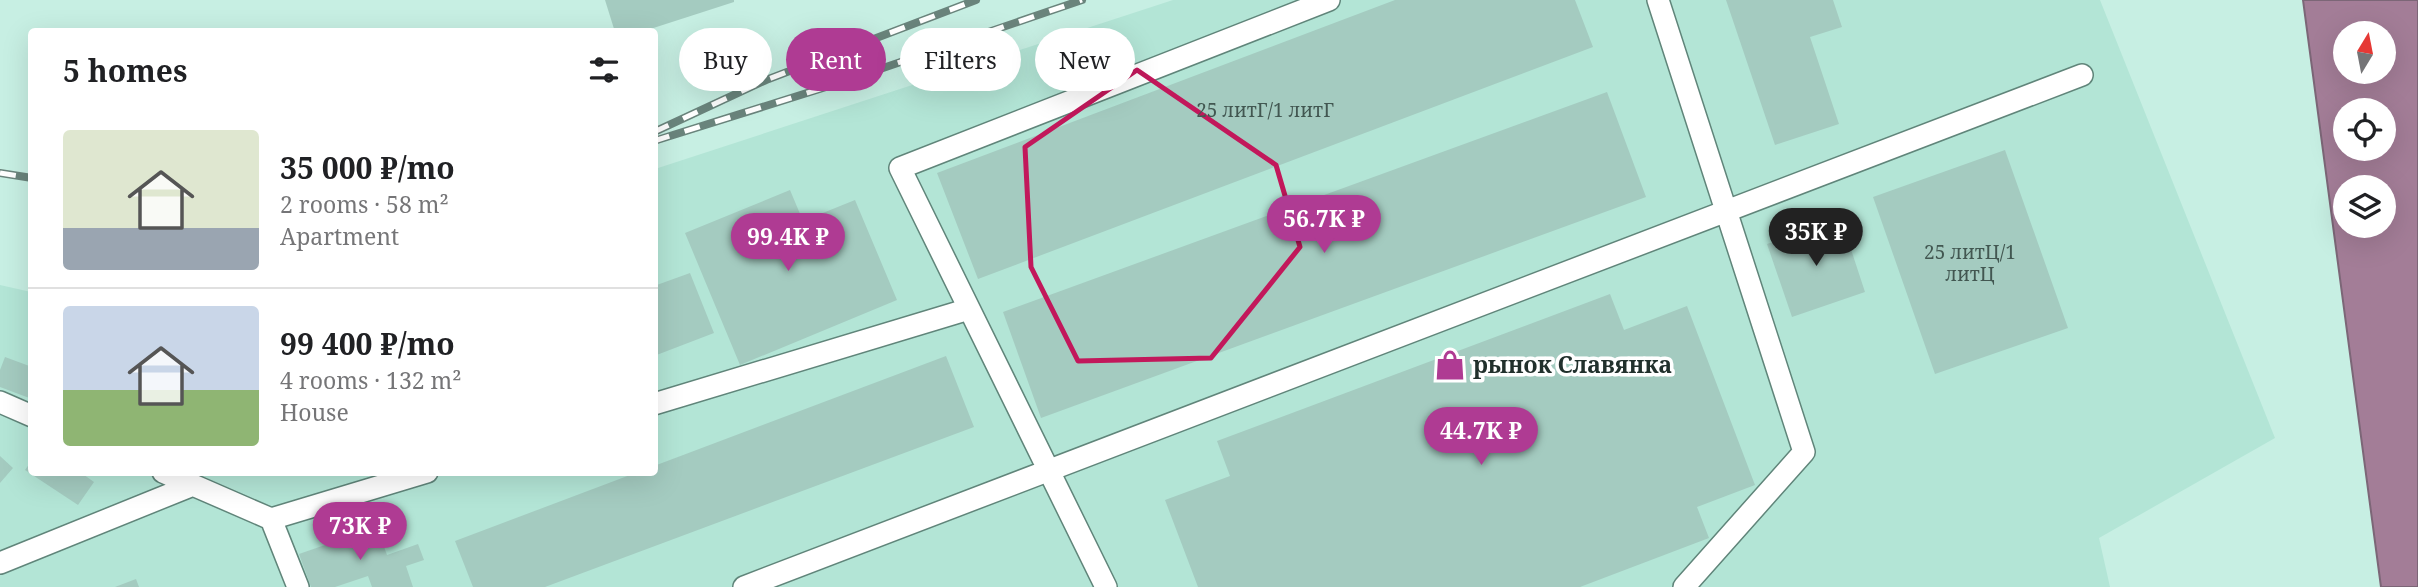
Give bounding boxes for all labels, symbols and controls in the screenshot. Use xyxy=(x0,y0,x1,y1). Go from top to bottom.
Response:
north arrow xyxy=(2333,21,2396,84)
map controls xyxy=(2333,21,2396,238)
chip: Buy xyxy=(679,28,772,91)
chip: Rent xyxy=(786,28,886,91)
chip: Filters xyxy=(900,28,1021,91)
chip: New xyxy=(1035,28,1135,91)
text: 5 homes xyxy=(63,50,187,91)
icon: filters xyxy=(585,51,623,89)
house number: 25 литГ/1 литГ xyxy=(1196,97,1334,123)
button: locate xyxy=(2333,98,2396,161)
text: 35 000 ₽/mo xyxy=(280,147,455,188)
icon: home xyxy=(119,158,203,242)
button: layers xyxy=(2333,175,2396,238)
text: 2 rooms · 58 m² xyxy=(280,188,449,220)
pin: 56.7K ₽ xyxy=(1259,196,1389,255)
text: 56.7K ₽ xyxy=(1283,202,1365,234)
pin: 35K ₽ xyxy=(1767,208,1865,268)
pin: 99.4K ₽ xyxy=(723,214,853,273)
text: 35K ₽ xyxy=(1785,215,1847,247)
text: Apartment xyxy=(280,220,399,252)
text: 99.4K ₽ xyxy=(747,220,829,252)
house number: 25 литЦ/1 литЦ xyxy=(1924,239,2016,287)
text: 99 400 ₽/mo xyxy=(280,323,455,364)
icon: home xyxy=(119,334,203,418)
shop icon: рынок Славянка xyxy=(1433,348,1467,382)
place label: рынок Славянка xyxy=(1473,348,1672,380)
text: 4 rooms · 132 m² xyxy=(280,364,462,396)
text: House xyxy=(280,396,349,428)
pin: 44.7K ₽ xyxy=(1416,407,1546,467)
text: 44.7K ₽ xyxy=(1440,414,1522,446)
pin: 73K ₽ xyxy=(311,503,409,562)
text: 73K ₽ xyxy=(329,509,391,541)

